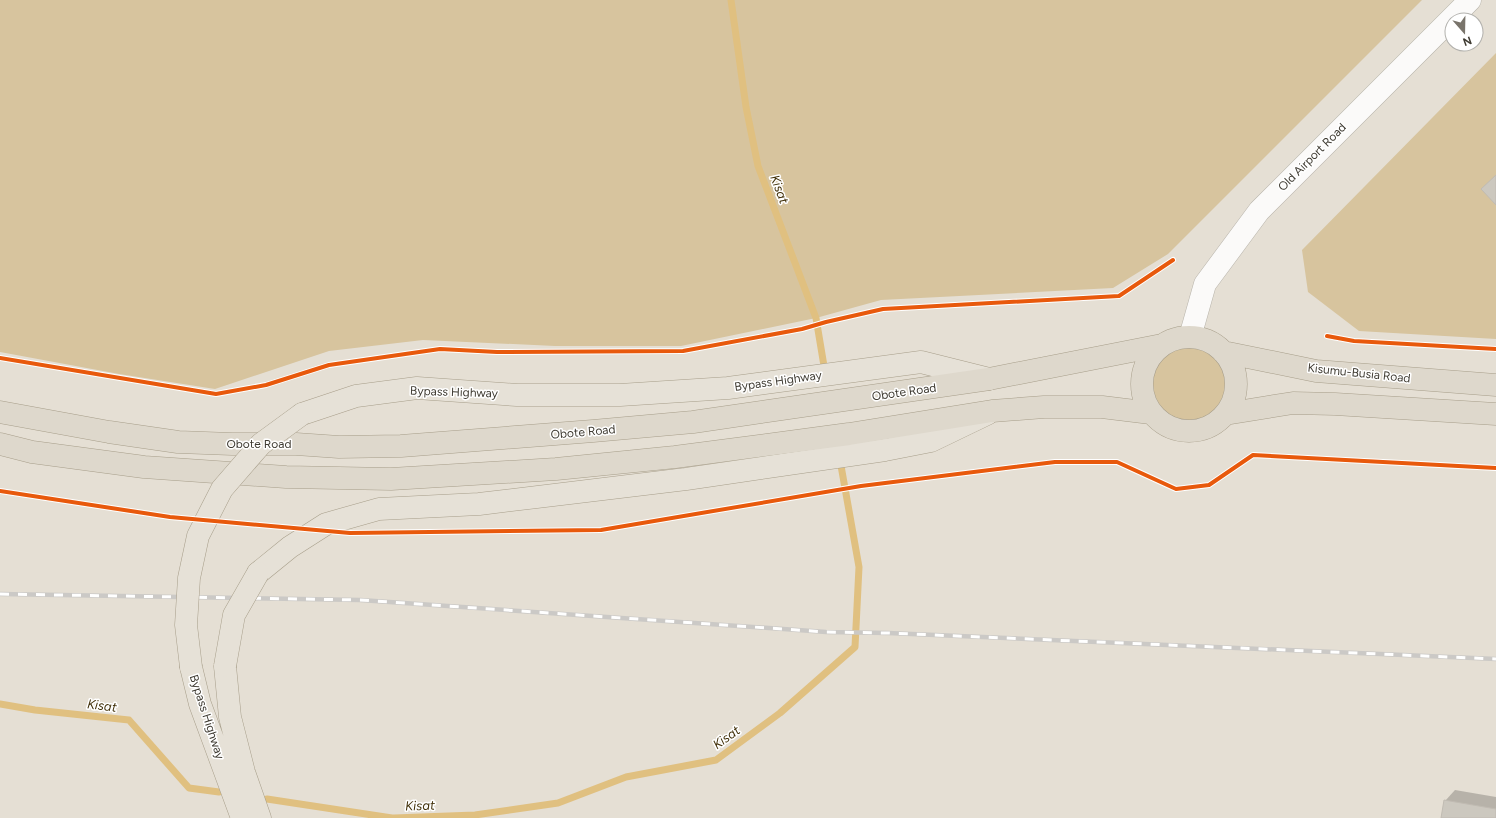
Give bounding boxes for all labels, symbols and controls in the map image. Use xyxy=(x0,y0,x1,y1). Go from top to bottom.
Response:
north arrow xyxy=(1444,12,1484,52)
text: N xyxy=(1461,33,1473,48)
street label: Old Airport Road xyxy=(1275,120,1349,194)
water label: Kisat xyxy=(767,173,792,207)
street label: Kisumu-Busia Road xyxy=(1307,361,1411,385)
street label: Bypass Highway xyxy=(733,368,823,394)
street label: Obote Road xyxy=(871,381,937,403)
street label: Bypass Highway xyxy=(410,383,499,401)
street label: Obote Road xyxy=(550,422,616,442)
street label: Obote Road xyxy=(227,437,291,451)
street label: Bypass Highway xyxy=(187,673,227,762)
water label: Kisat xyxy=(86,696,119,715)
water label: Kisat xyxy=(710,722,744,752)
water label: Kisat xyxy=(405,797,436,814)

